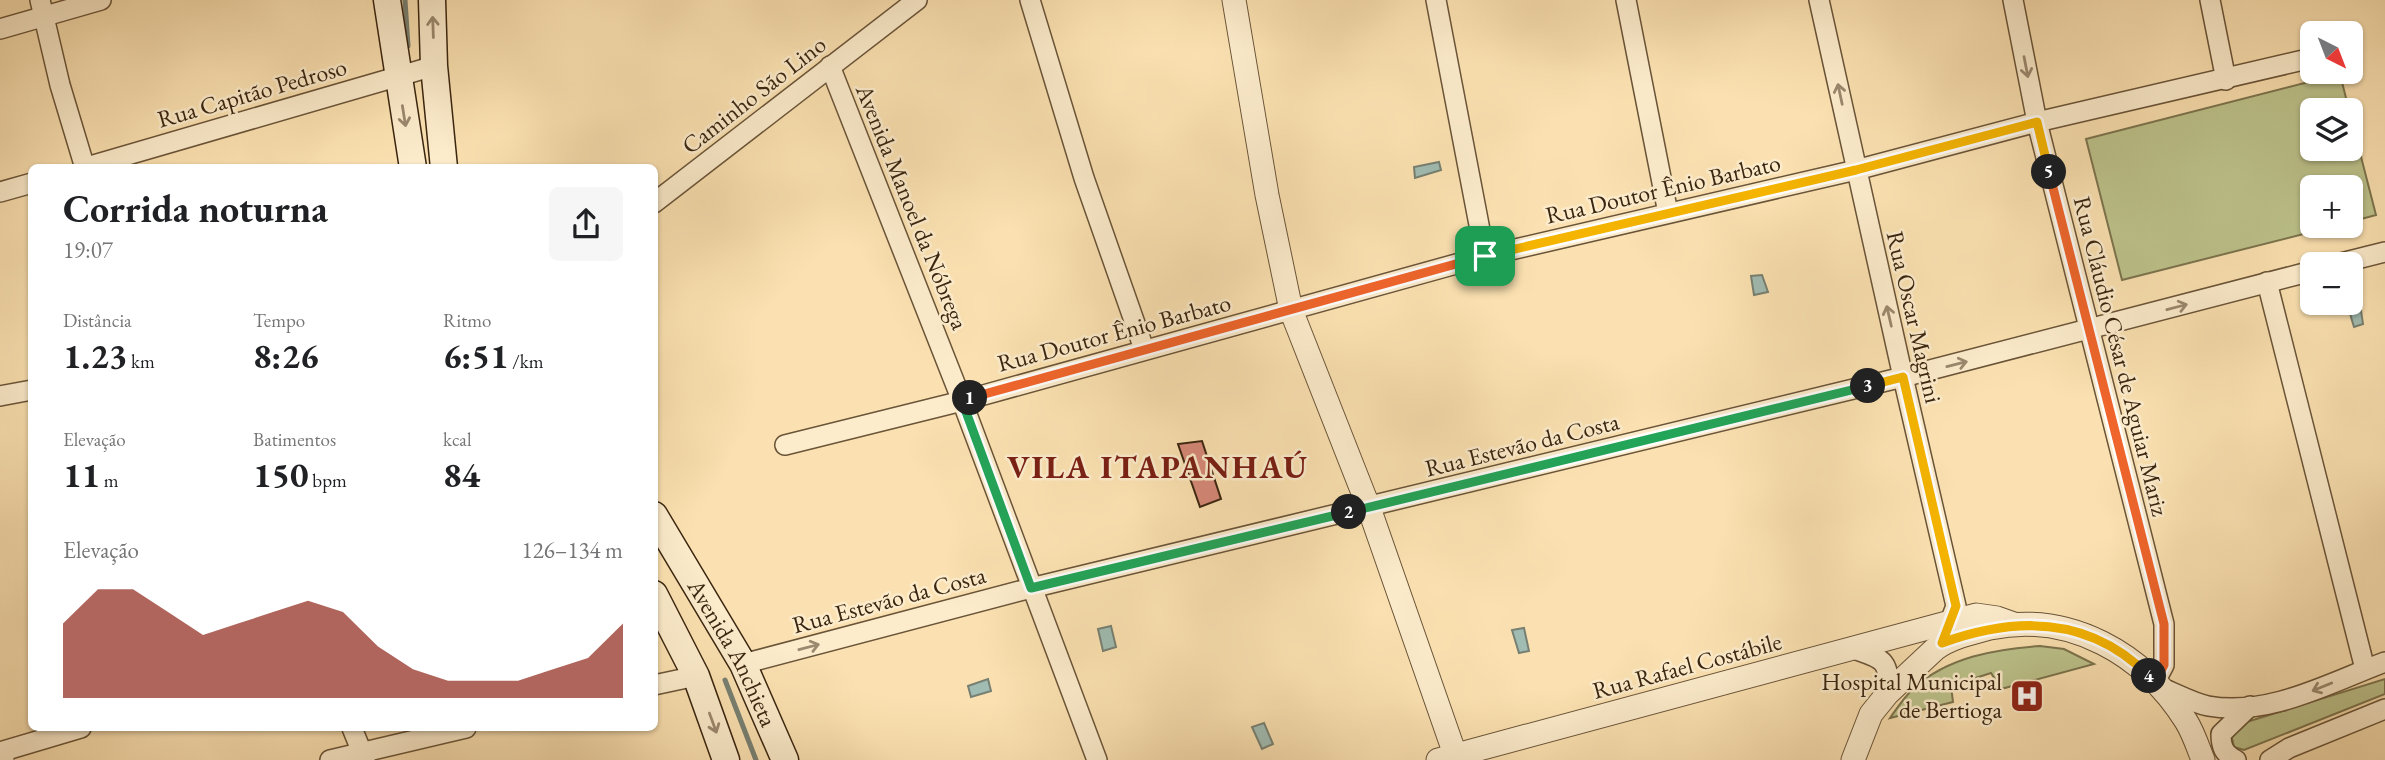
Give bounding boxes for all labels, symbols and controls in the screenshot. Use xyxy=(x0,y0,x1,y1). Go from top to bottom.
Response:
one-way arrow xyxy=(426,15,440,38)
north arrow xyxy=(2300,21,2362,84)
map controls xyxy=(2300,21,2363,315)
street label: Caminho São Lino xyxy=(675,29,832,161)
street label: Rua Capitão Pedroso xyxy=(154,51,350,134)
one-way arrow xyxy=(2020,55,2034,78)
street label: Avenida Manoel da Nóbrega xyxy=(849,79,976,334)
one-way arrow xyxy=(1832,83,1846,106)
button: layers xyxy=(2300,98,2363,161)
one-way arrow xyxy=(398,104,411,127)
street label: Rua Doutor Ênio Barbato xyxy=(1542,146,1784,231)
pin: 5 xyxy=(2032,154,2066,190)
text: 5 xyxy=(2043,159,2054,184)
button: + xyxy=(2300,175,2363,238)
text: Corrida noturna xyxy=(63,184,328,233)
button: share xyxy=(549,187,623,261)
street label: Rua Cláudio César de Aguiar Mariz xyxy=(2067,193,2176,519)
pin xyxy=(1455,226,1515,286)
street label: Rua Oscar Magrini xyxy=(1880,228,1949,406)
text: 19:07 xyxy=(63,235,113,265)
icon: arrive xyxy=(1466,237,1504,275)
button: − xyxy=(2300,252,2363,315)
street label: Rua Doutor Ênio Barbato xyxy=(994,286,1234,379)
one-way arrow xyxy=(2166,299,2188,312)
one-way arrow xyxy=(1881,305,1895,328)
text: Distância xyxy=(63,308,132,333)
text: Tempo xyxy=(253,308,305,333)
text: Ritmo xyxy=(443,308,491,333)
text: 1.23 xyxy=(63,333,127,378)
text: 8:26 xyxy=(253,333,318,378)
text: 6:51 xyxy=(443,333,508,378)
text: km xyxy=(127,349,155,374)
text: /km xyxy=(508,349,544,374)
one-way arrow xyxy=(1945,357,1968,370)
pin: 3 xyxy=(1850,368,1885,404)
text: 3 xyxy=(1862,373,1873,398)
pin: 1 xyxy=(953,380,988,416)
text: 1 xyxy=(964,385,975,410)
street label: Rua Estevão da Costa xyxy=(1422,405,1623,484)
text: Elevação xyxy=(63,427,126,452)
text: Batimentos xyxy=(253,427,336,452)
text: kcal xyxy=(443,427,472,452)
district label: VILA ITAPANHAÚ xyxy=(1007,446,1309,488)
text: 11 xyxy=(63,452,100,497)
text: 150 xyxy=(253,452,309,497)
text: 84 xyxy=(443,452,480,497)
text: m xyxy=(100,468,119,493)
text: bpm xyxy=(309,468,347,493)
pin: 2 xyxy=(1332,494,1366,530)
text: 2 xyxy=(1343,499,1354,524)
text: Elevação xyxy=(63,535,139,565)
text: 126–134 m xyxy=(522,535,623,565)
street label: Rua Estevão da Costa xyxy=(789,559,989,640)
street label: Avenida Anchieta xyxy=(680,572,785,732)
street label: Rua Rafael Costábile xyxy=(1589,625,1785,706)
one-way arrow xyxy=(797,639,819,652)
pin: 4 xyxy=(2132,658,2166,694)
text: 4 xyxy=(2143,663,2154,688)
place label: Hospital Municipal de Bertioga xyxy=(1821,666,2002,725)
hospital icon: Hospital Municipal de Bertioga xyxy=(2008,677,2046,715)
one-way arrow xyxy=(2311,682,2333,695)
one-way arrow xyxy=(707,712,720,734)

